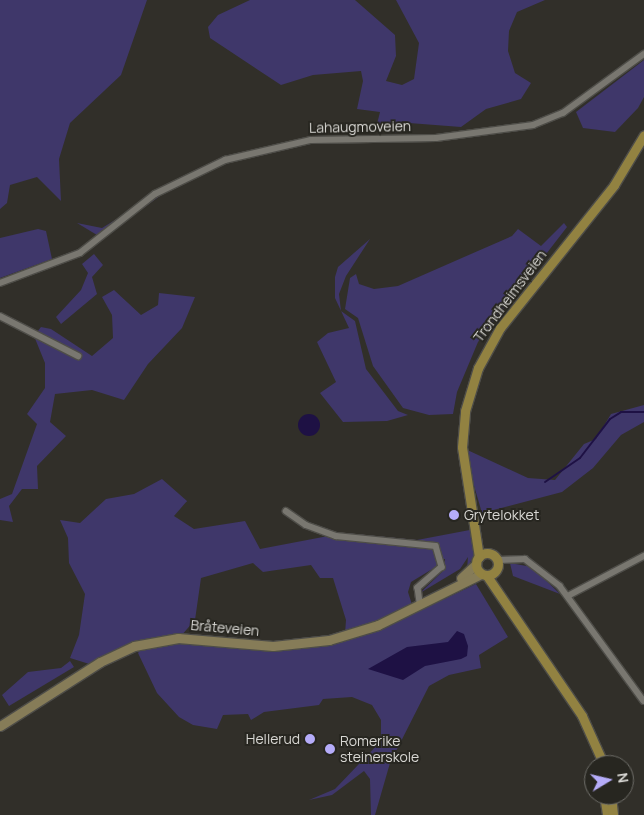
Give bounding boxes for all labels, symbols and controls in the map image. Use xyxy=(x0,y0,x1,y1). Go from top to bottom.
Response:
street label: Lahaugmoveien xyxy=(309,118,411,136)
street label: Trondheimsveien xyxy=(470,247,550,345)
place label: Grytelokket xyxy=(464,507,539,523)
marker: Grytelokket xyxy=(448,509,460,521)
street label: Bråteveien xyxy=(190,617,260,639)
place label: Hellerud xyxy=(246,731,300,747)
marker: Hellerud xyxy=(304,733,316,745)
place label: Romerike steinerskole xyxy=(340,733,419,766)
marker: Romerike steinerskole xyxy=(324,743,336,755)
north arrow xyxy=(584,755,634,805)
text: N xyxy=(613,771,633,784)

